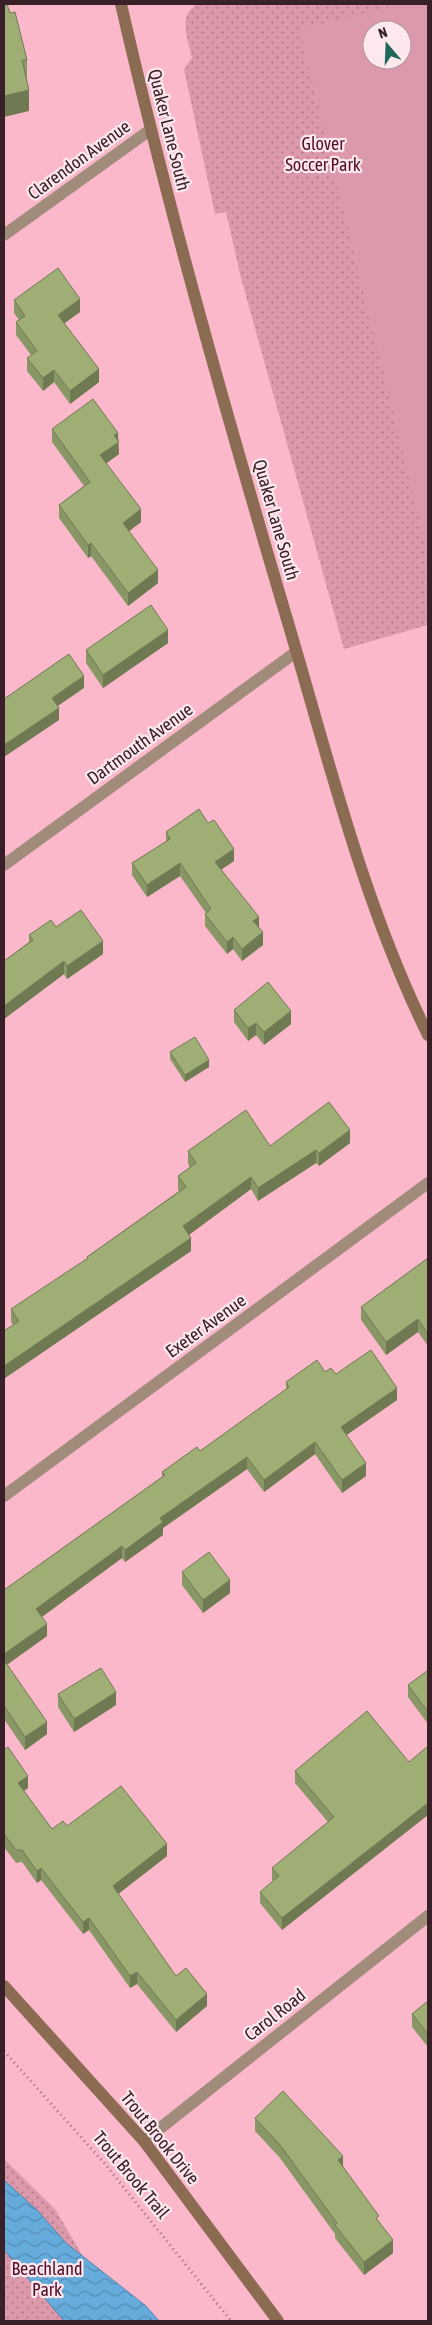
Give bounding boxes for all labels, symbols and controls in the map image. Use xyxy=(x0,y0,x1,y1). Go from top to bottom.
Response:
north arrow xyxy=(362,20,412,70)
text: N xyxy=(376,24,389,42)
street label: Quaker Lane South xyxy=(144,67,195,193)
street label: Clarendon Avenue xyxy=(23,115,134,204)
park label: Glover Soccer Park xyxy=(285,133,361,175)
street label: Quaker Lane South xyxy=(249,457,304,583)
street label: Dartmouth Avenue xyxy=(83,698,196,789)
street label: Exeter Avenue xyxy=(162,1290,250,1362)
street label: Carol Road xyxy=(240,1984,309,2045)
street label: Trout Brook Drive xyxy=(117,2087,204,2188)
street label: Trout Brook Trail xyxy=(89,2127,174,2223)
park label: Beachland Park xyxy=(12,2258,82,2300)

